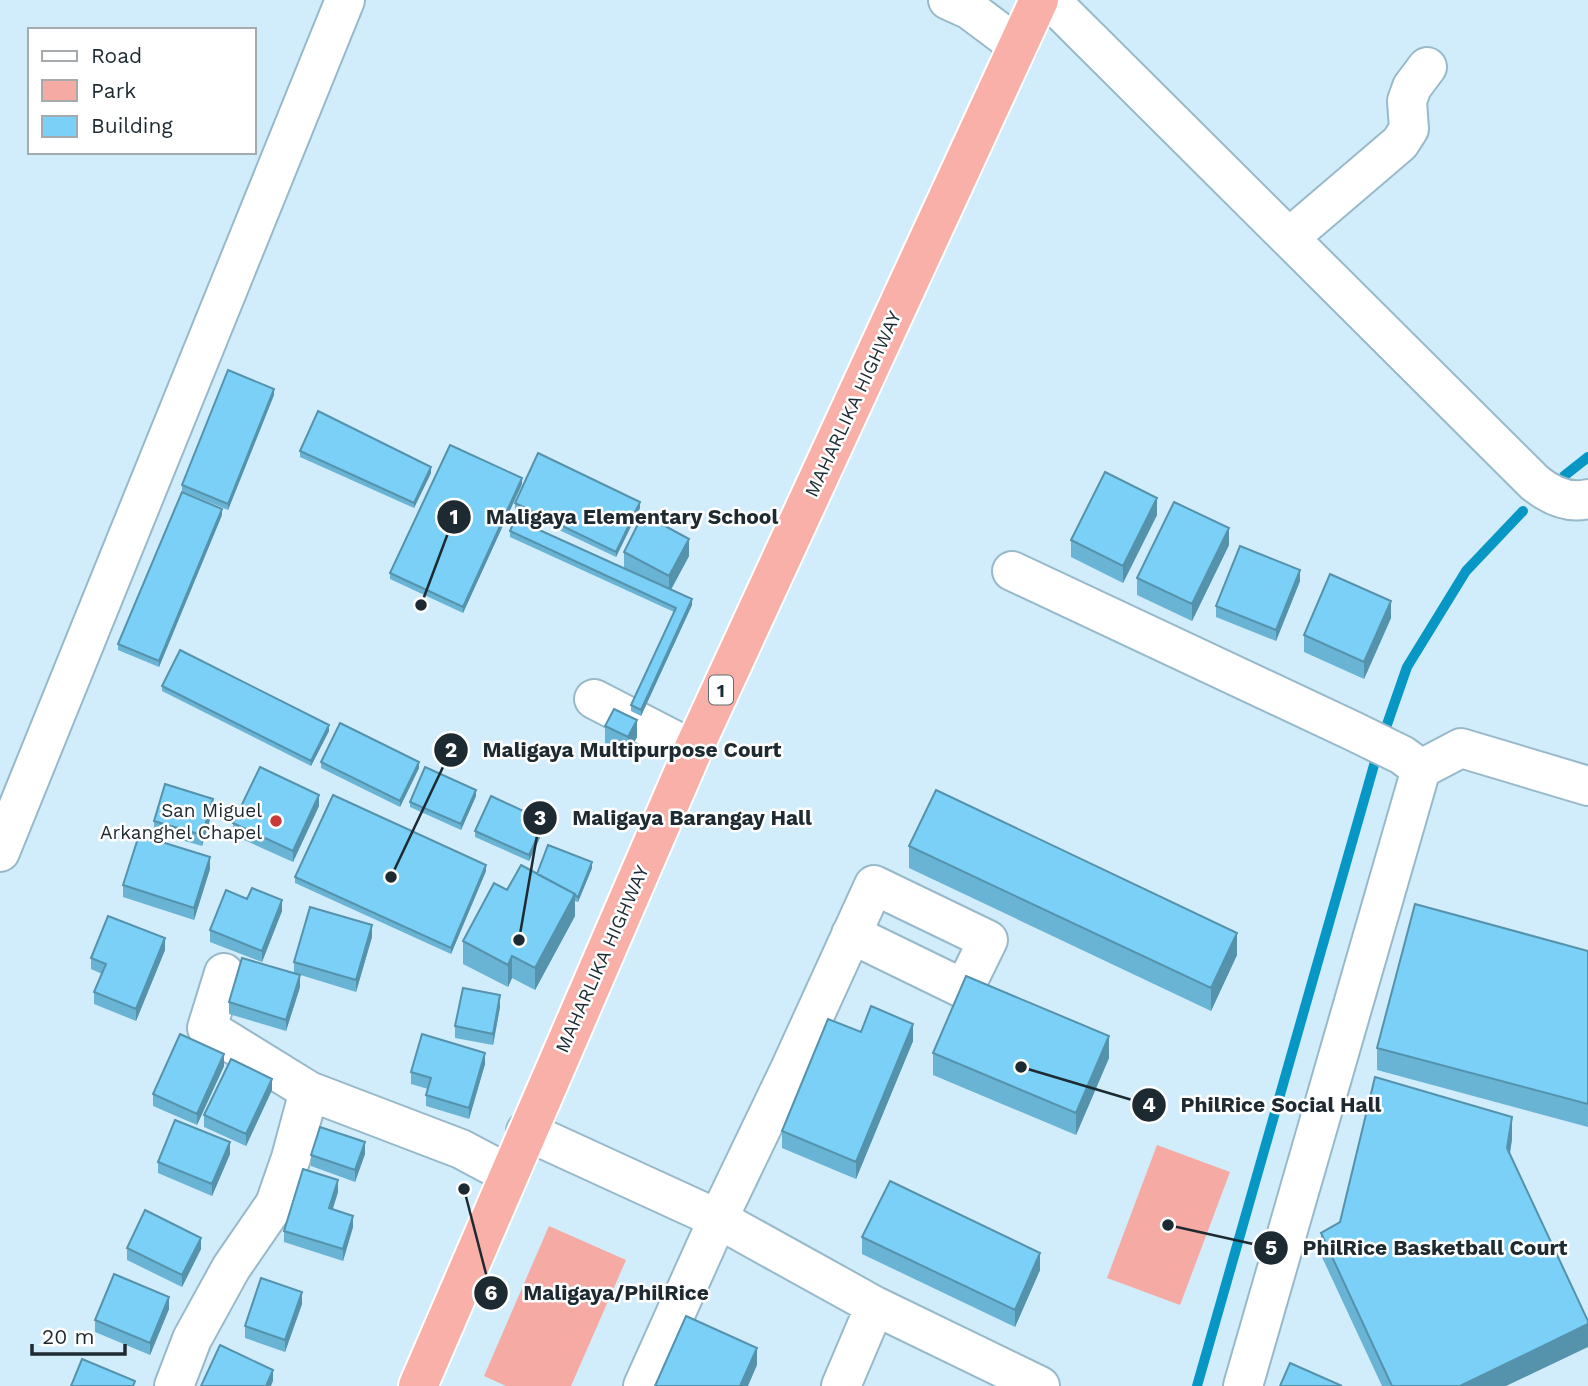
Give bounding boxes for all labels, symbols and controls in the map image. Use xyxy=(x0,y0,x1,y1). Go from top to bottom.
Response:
legend xyxy=(28,28,256,154)
text: Road xyxy=(91,43,142,68)
text: Park xyxy=(91,78,136,103)
text: Building xyxy=(91,113,173,138)
street label: MAHARLIKA HIGHWAY xyxy=(800,307,906,501)
callout: Maligaya Elementary School xyxy=(437,496,793,538)
text: 1 xyxy=(449,504,459,529)
text: Maligaya Elementary School xyxy=(486,504,778,529)
road number: 1 xyxy=(709,676,733,704)
callout: Maligaya Multipurpose Court xyxy=(434,729,796,771)
text: 2 xyxy=(445,737,457,762)
text: Maligaya Multipurpose Court xyxy=(483,737,781,762)
callout: Maligaya Barangay Hall xyxy=(522,797,826,839)
place label: San Miguel Arkanghel Chapel xyxy=(100,799,262,844)
text: 3 xyxy=(534,805,546,830)
text: Maligaya Barangay Hall xyxy=(572,805,812,830)
marker: San Miguel Arkanghel Chapel xyxy=(268,813,284,829)
street label: MAHARLIKA HIGHWAY xyxy=(550,862,654,1056)
callout: PhilRice Social Hall xyxy=(1131,1084,1396,1126)
text: 4 xyxy=(1142,1092,1156,1117)
text: PhilRice Social Hall xyxy=(1181,1092,1382,1117)
callout: PhilRice Basketball Court xyxy=(1254,1227,1582,1269)
text: 5 xyxy=(1265,1235,1277,1260)
text: PhilRice Basketball Court xyxy=(1303,1235,1567,1260)
callout: Maligaya/PhilRice xyxy=(474,1272,722,1314)
text: 6 xyxy=(485,1280,498,1305)
text: Maligaya/PhilRice xyxy=(523,1280,709,1305)
scale bar xyxy=(32,1312,124,1356)
text: 20 m xyxy=(42,1324,94,1349)

